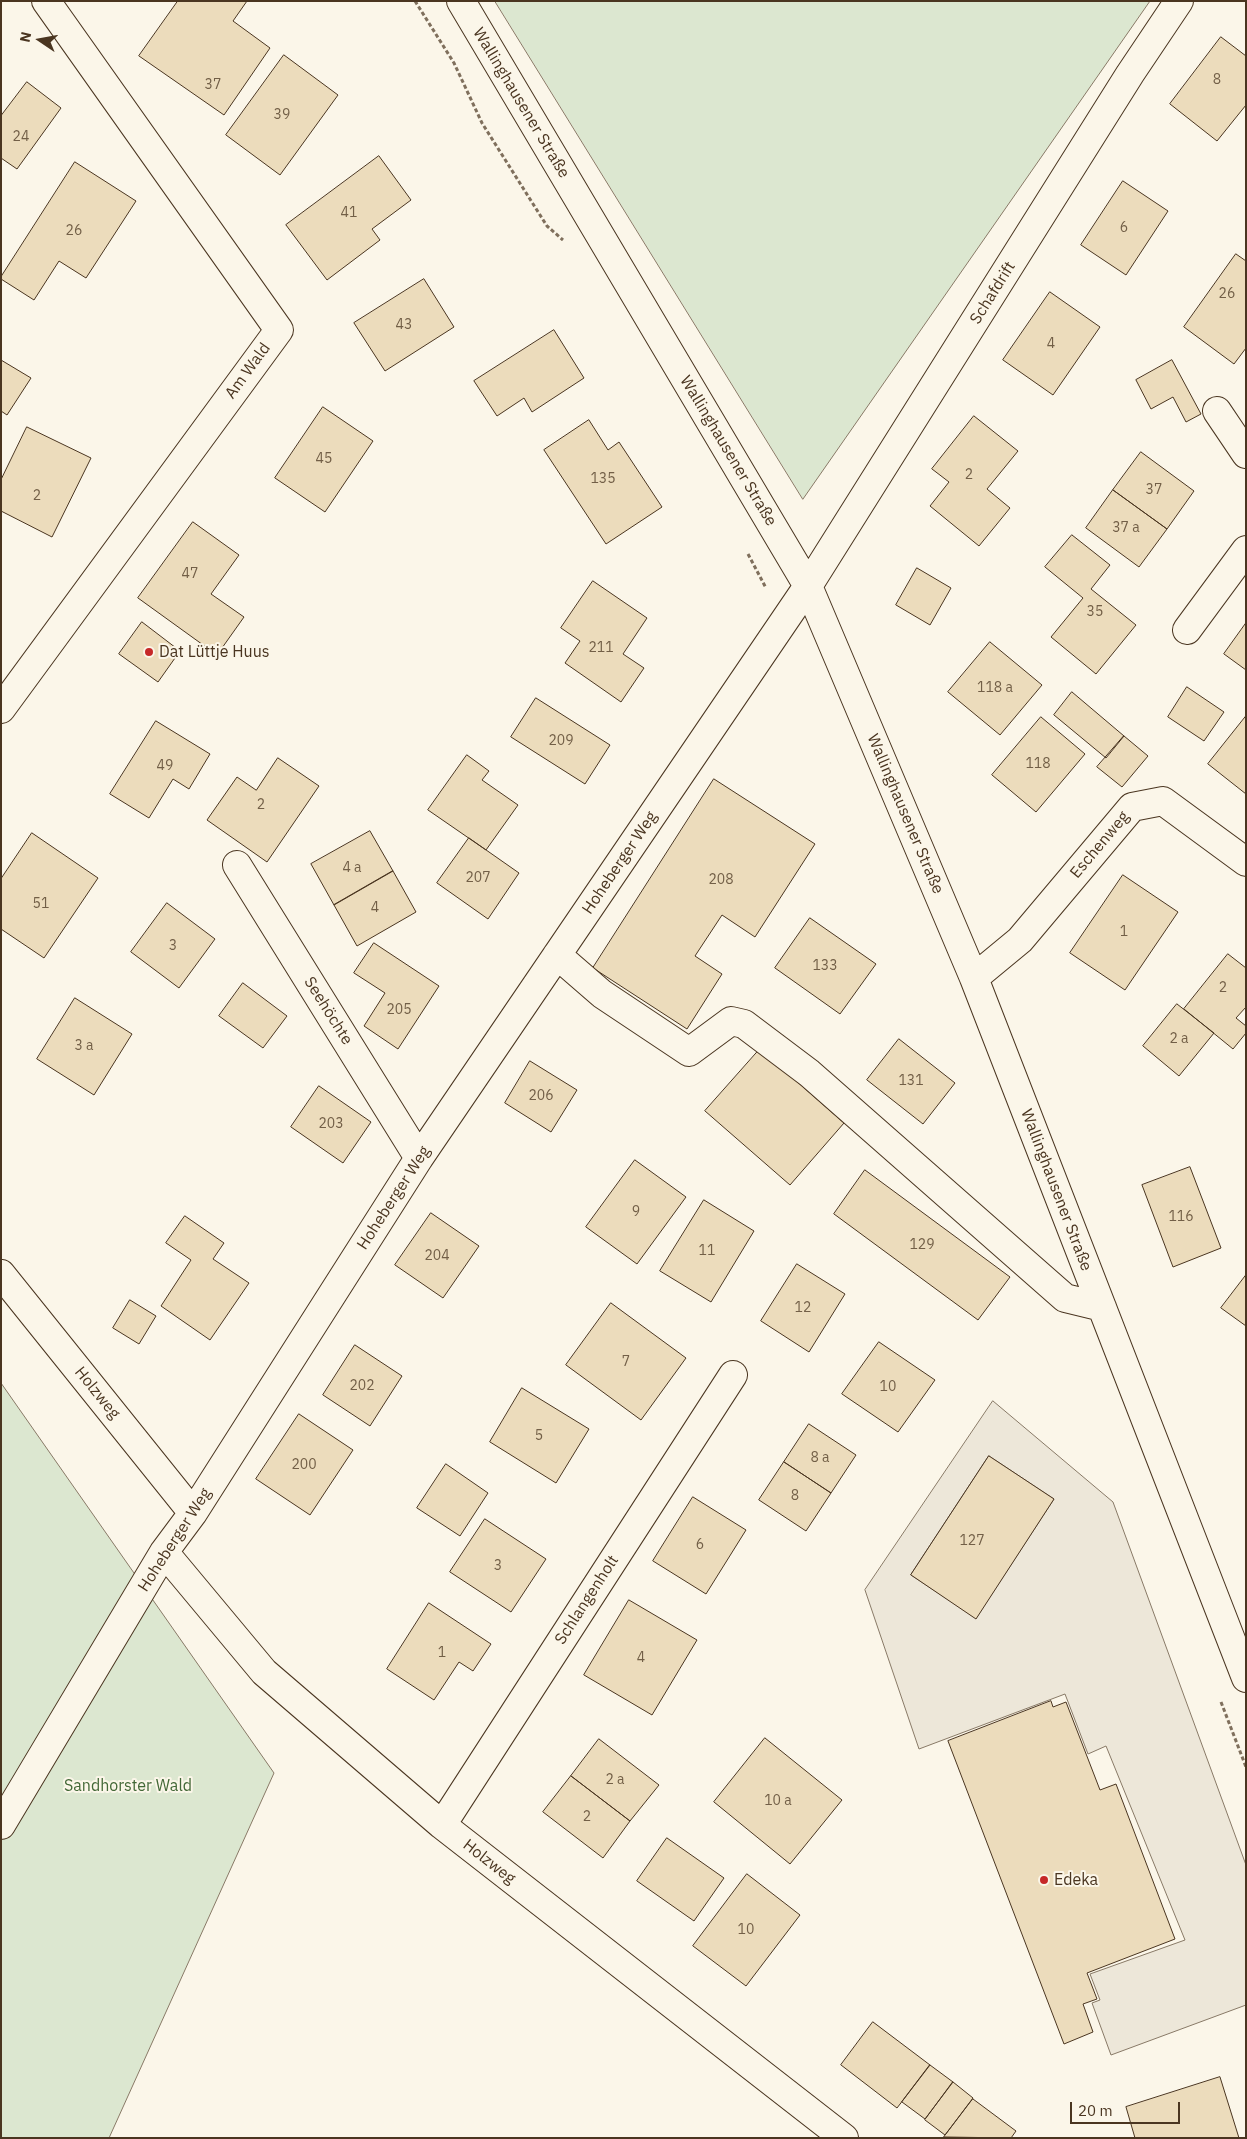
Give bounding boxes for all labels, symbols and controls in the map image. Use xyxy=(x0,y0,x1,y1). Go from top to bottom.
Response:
north arrow xyxy=(15,15,65,65)
street label: Wallinghausener Straße xyxy=(469,24,573,182)
text: N xyxy=(15,30,35,44)
house number: 8 xyxy=(1213,72,1221,88)
house number: 37 xyxy=(205,77,221,93)
house number: 39 xyxy=(274,107,290,123)
house number: 24 xyxy=(13,129,29,145)
house number: 41 xyxy=(341,205,357,221)
house number: 6 xyxy=(1120,220,1128,236)
house number: 26 xyxy=(66,223,82,239)
street label: Schafdrift xyxy=(966,258,1020,328)
house number: 26 xyxy=(1219,286,1235,302)
house number: 43 xyxy=(396,317,412,333)
house number: 4 xyxy=(1047,336,1055,352)
street label: Am Wald xyxy=(221,339,275,403)
street label: Wallinghausener Straße xyxy=(676,372,780,530)
house number: 45 xyxy=(316,451,332,467)
house number: 2 xyxy=(965,467,973,483)
house number: 135 xyxy=(590,471,616,487)
house number: 37 xyxy=(1146,482,1162,498)
house number: 2 xyxy=(33,488,41,504)
house number: 37 a xyxy=(1112,520,1140,536)
house number: 47 xyxy=(182,566,198,582)
house number: 35 xyxy=(1087,604,1103,620)
house number: 211 xyxy=(588,640,614,656)
place label: Dat Lüttje Huus xyxy=(159,642,270,662)
marker: Dat Lüttje Huus xyxy=(143,646,155,658)
house number: 118 a xyxy=(977,680,1013,696)
street label: Wallinghausener Straße xyxy=(863,731,947,897)
house number: 209 xyxy=(548,733,574,749)
house number: 118 xyxy=(1025,756,1051,772)
house number: 49 xyxy=(157,758,173,774)
house number: 2 xyxy=(257,797,265,813)
street label: Hoheberger Weg xyxy=(579,808,661,918)
street label: Eschenweg xyxy=(1066,808,1134,882)
house number: 4 a xyxy=(342,860,362,876)
house number: 207 xyxy=(465,870,491,886)
house number: 208 xyxy=(708,872,734,888)
house number: 51 xyxy=(33,896,49,912)
house number: 4 xyxy=(371,900,379,916)
house number: 1 xyxy=(1120,924,1128,940)
house number: 3 xyxy=(169,938,177,954)
house number: 133 xyxy=(812,958,838,974)
street label: Seehöchte xyxy=(300,974,356,1048)
house number: 2 xyxy=(1219,980,1227,996)
house number: 205 xyxy=(386,1002,412,1018)
house number: 2 a xyxy=(1169,1031,1189,1047)
house number: 3 a xyxy=(74,1038,94,1054)
house number: 131 xyxy=(898,1073,924,1089)
house number: 206 xyxy=(528,1088,554,1104)
street label: Wallinghausener Straße xyxy=(1016,1106,1096,1274)
house number: 203 xyxy=(318,1116,344,1132)
street label: Hoheberger Weg xyxy=(353,1143,435,1253)
house number: 9 xyxy=(632,1204,640,1220)
house number: 116 xyxy=(1168,1209,1194,1225)
house number: 129 xyxy=(909,1237,935,1253)
house number: 11 xyxy=(699,1243,715,1259)
house number: 204 xyxy=(424,1248,450,1264)
house number: 12 xyxy=(795,1300,811,1316)
house number: 7 xyxy=(622,1354,630,1370)
street label: Holzweg xyxy=(70,1363,124,1423)
house number: 202 xyxy=(349,1378,375,1394)
house number: 10 xyxy=(880,1379,896,1395)
house number: 5 xyxy=(535,1428,543,1444)
house number: 8 a xyxy=(810,1450,830,1466)
house number: 200 xyxy=(291,1457,317,1473)
street label: Hoheberger Weg xyxy=(134,1485,216,1595)
house number: 8 xyxy=(791,1488,799,1504)
house number: 127 xyxy=(959,1533,985,1549)
house number: 6 xyxy=(696,1537,704,1553)
street label: Schlangenholt xyxy=(551,1552,623,1648)
house number: 3 xyxy=(494,1558,502,1574)
house number: 1 xyxy=(438,1645,446,1661)
house number: 4 xyxy=(637,1650,645,1666)
house number: 2 a xyxy=(605,1772,625,1788)
park label: Sandhorster Wald xyxy=(64,1776,192,1796)
house number: 10 a xyxy=(764,1793,792,1809)
house number: 2 xyxy=(583,1809,591,1825)
street label: Holzweg xyxy=(459,1836,519,1888)
place label: Edeka xyxy=(1054,1870,1098,1890)
marker: Edeka xyxy=(1038,1874,1050,1886)
house number: 10 xyxy=(738,1922,754,1938)
scale bar xyxy=(1072,2092,1182,2124)
text: 20 m xyxy=(1078,2101,1113,2120)

